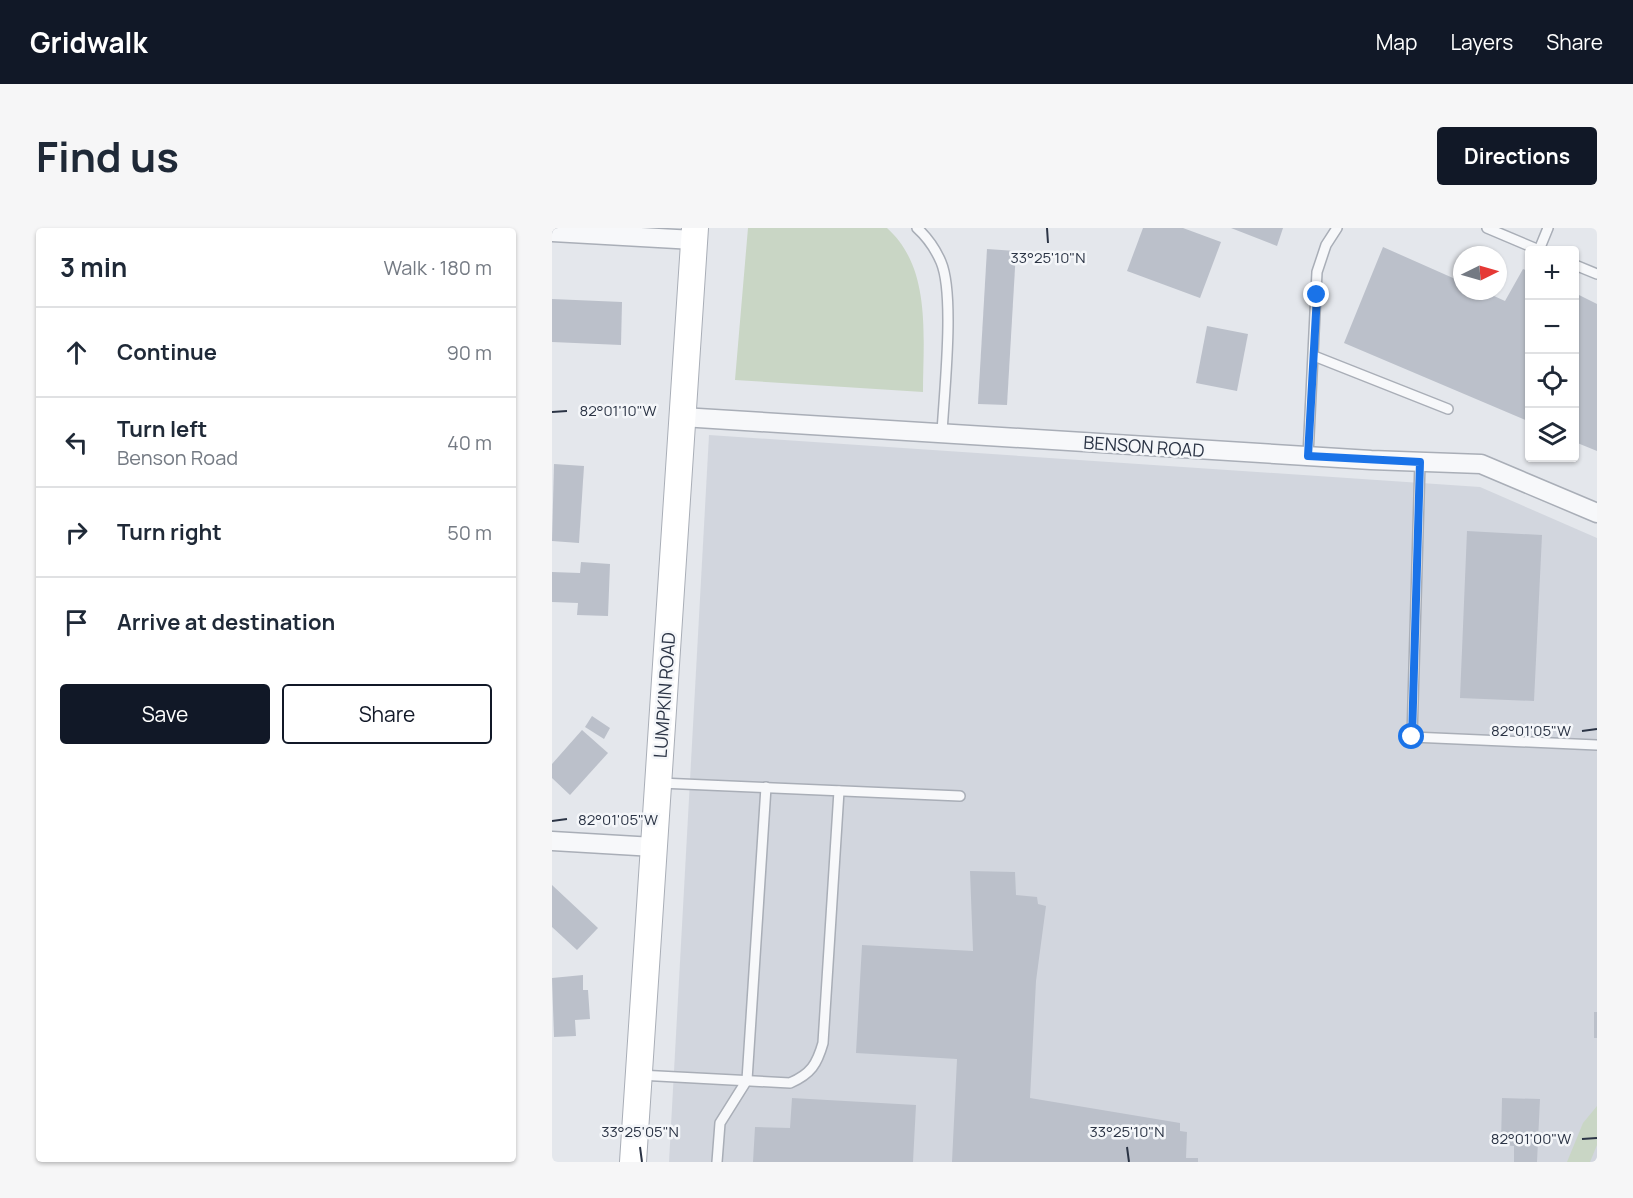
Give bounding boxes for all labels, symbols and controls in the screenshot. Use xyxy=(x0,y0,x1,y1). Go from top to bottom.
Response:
text: Gridwalk xyxy=(30,23,147,61)
text: Map xyxy=(1376,28,1417,56)
text: Layers xyxy=(1450,28,1513,56)
text: Share xyxy=(1546,28,1603,56)
text: Find us xyxy=(36,127,179,185)
button: Directions xyxy=(1437,127,1597,185)
north arrow xyxy=(1453,246,1507,300)
map controls xyxy=(1525,246,1579,462)
button: + xyxy=(1525,246,1579,300)
text: 33°25'10"N xyxy=(1011,247,1085,268)
text: 3 min xyxy=(60,249,127,285)
text: Walk · 180 m xyxy=(383,254,492,281)
route end xyxy=(1303,281,1329,307)
button: − xyxy=(1525,300,1579,354)
icon: ahead xyxy=(60,336,93,369)
text: Continue xyxy=(117,337,217,367)
text: 90 m xyxy=(446,339,492,366)
button: locate xyxy=(1525,354,1579,408)
text: 82°01'10"W xyxy=(579,400,657,421)
button: layers xyxy=(1525,408,1579,462)
text: Turn left xyxy=(117,414,207,444)
icon: left xyxy=(60,426,93,459)
text: 40 m xyxy=(447,429,492,456)
street label: BENSON ROAD xyxy=(1083,430,1205,462)
text: Benson Road xyxy=(117,444,238,471)
icon: right xyxy=(60,516,93,549)
text: Turn right xyxy=(117,517,222,547)
text: 50 m xyxy=(447,519,492,546)
icon: arrive xyxy=(60,606,93,639)
text: Arrive at destination xyxy=(117,607,335,637)
street label: LUMPKIN ROAD xyxy=(648,631,680,759)
button: Save xyxy=(60,684,270,744)
button: Share xyxy=(282,684,492,744)
text: 82°01'05"W xyxy=(1491,720,1571,741)
route start xyxy=(1398,723,1424,749)
text: 82°01'05"W xyxy=(578,809,658,830)
text: 33°25'05"N xyxy=(601,1121,679,1142)
text: 33°25'10"N xyxy=(1090,1121,1164,1142)
text: 82°01'00"W xyxy=(1491,1128,1571,1149)

